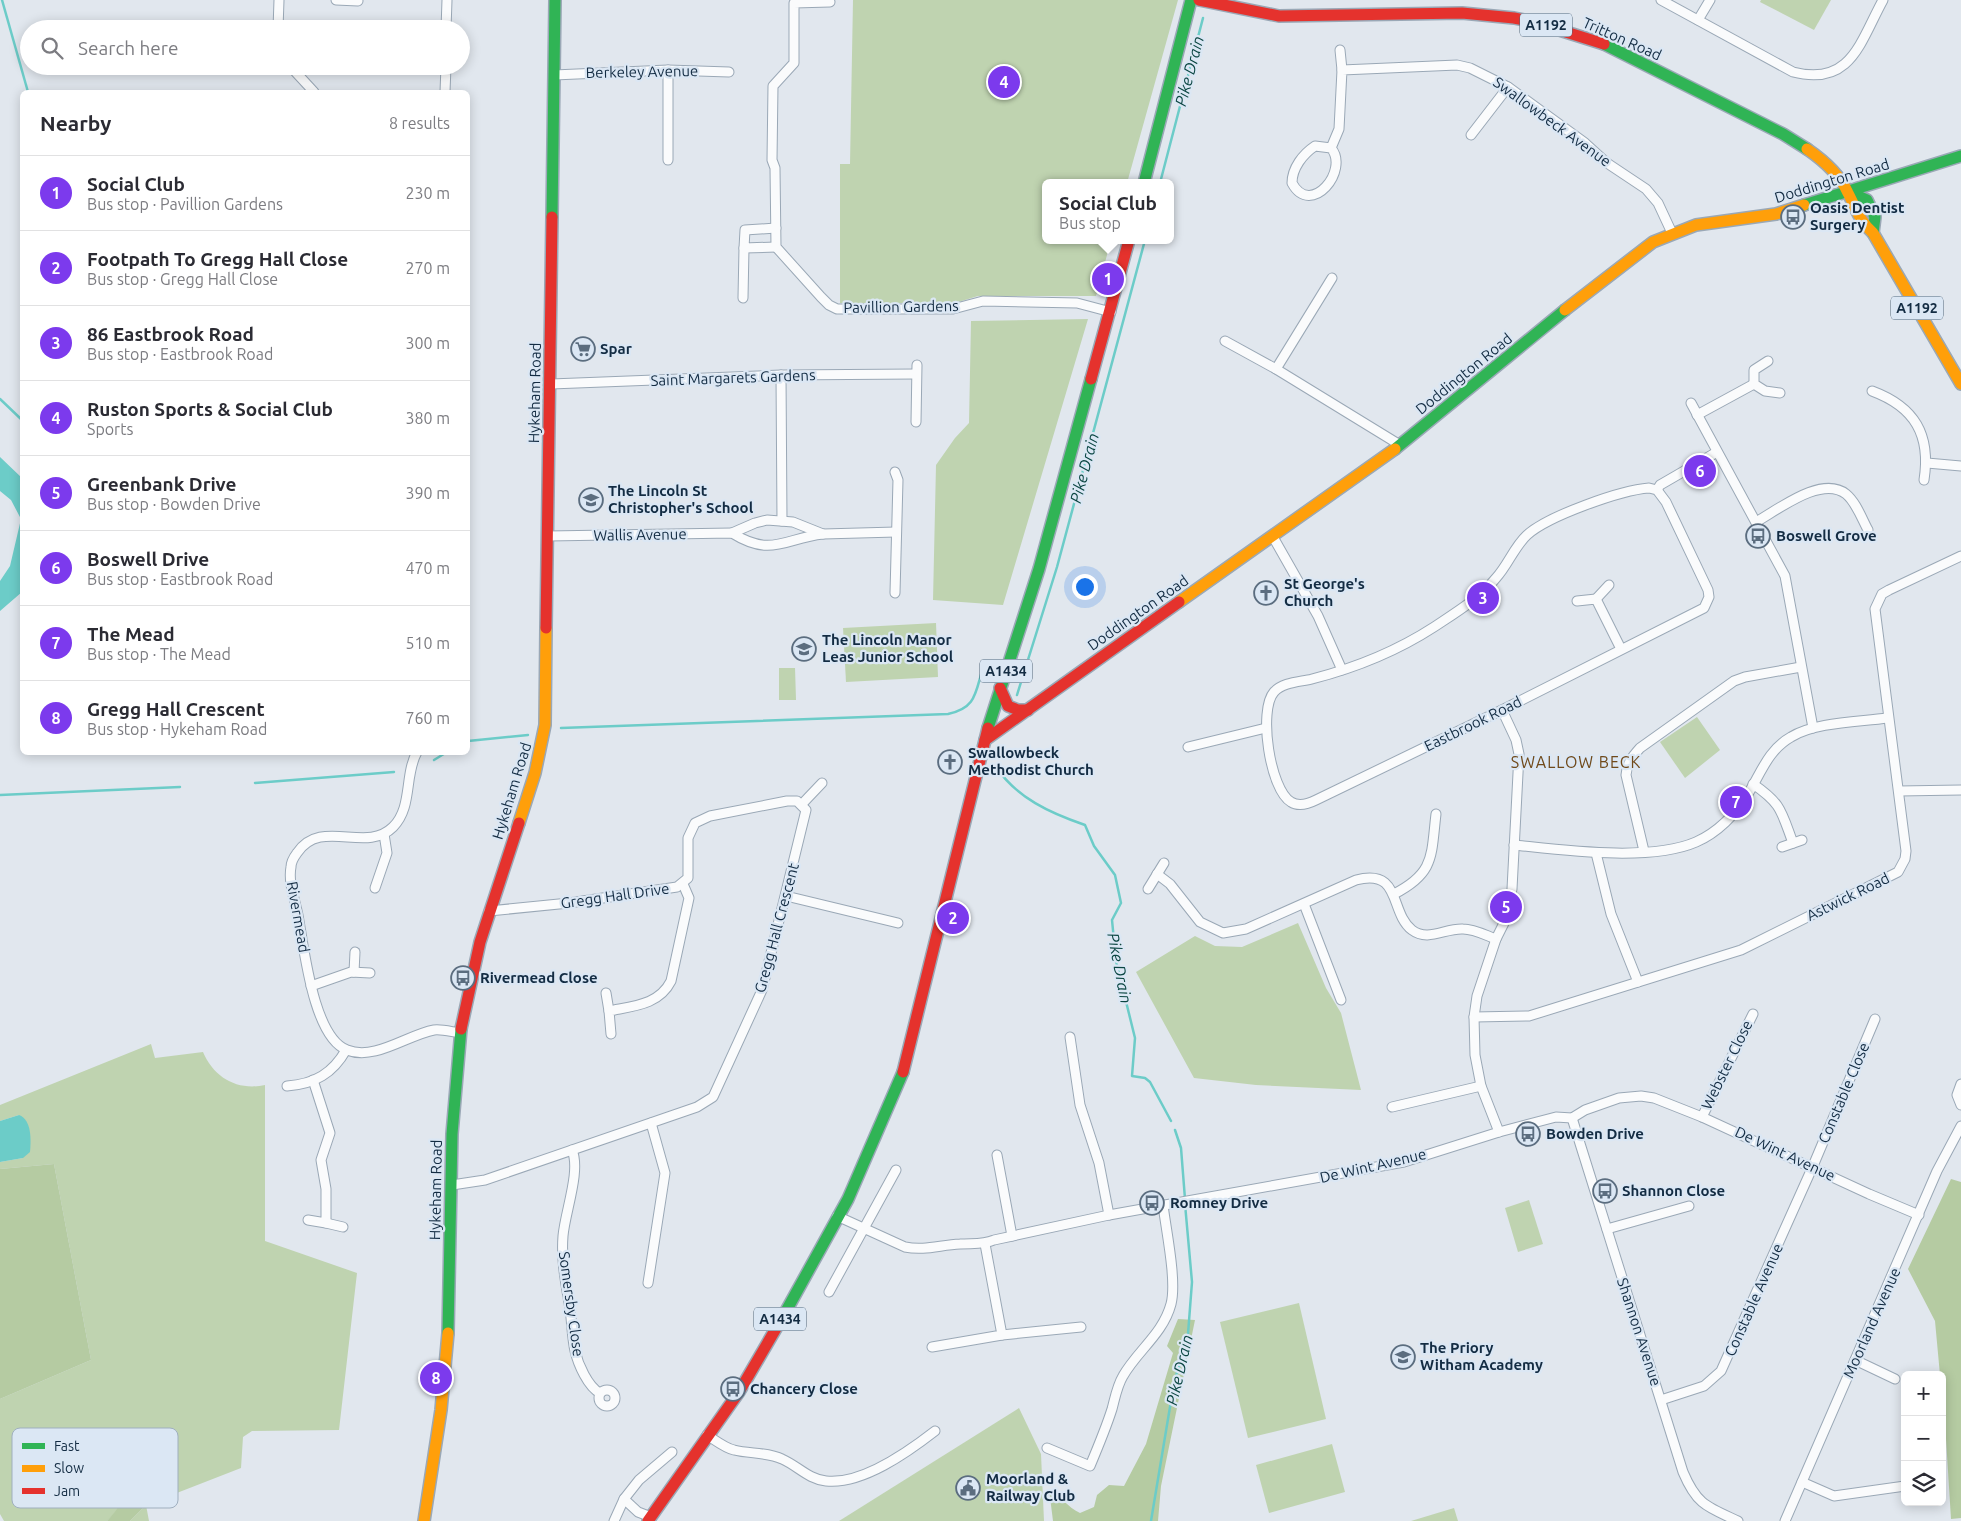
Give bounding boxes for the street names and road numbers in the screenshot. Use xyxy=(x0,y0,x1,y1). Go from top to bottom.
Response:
road number: A1192 xyxy=(1520,14,1572,36)
street label: Tritton Road xyxy=(1580,14,1664,63)
street label: Berkeley Avenue xyxy=(586,62,698,81)
street label: Swallowbeck Avenue xyxy=(1490,73,1614,170)
street label: Doddington Road xyxy=(1772,155,1891,206)
road number: A1192 xyxy=(1891,296,1943,320)
street label: Pavillion Gardens xyxy=(843,297,959,316)
street label: Doddington Road xyxy=(1412,330,1515,418)
street label: Hykeham Road xyxy=(525,343,544,443)
street label: Saint Margarets Gardens xyxy=(650,366,816,389)
street label: Wallis Avenue xyxy=(593,525,687,544)
street label: Doddington Road xyxy=(1084,572,1191,654)
road number: A1434 xyxy=(980,659,1032,682)
street label: Eastbrook Road xyxy=(1421,693,1524,754)
street label: Hykeham Road xyxy=(489,740,534,841)
street label: Gregg Hall Crescent xyxy=(751,861,802,994)
street label: Astwick Road xyxy=(1804,869,1892,924)
street label: Gregg Hall Drive xyxy=(560,879,670,912)
street label: Rivermead xyxy=(284,880,313,954)
street label: Webster Close xyxy=(1698,1017,1755,1112)
street label: Constable Close xyxy=(1815,1040,1872,1146)
street label: De Wint Avenue xyxy=(1732,1123,1838,1184)
street label: Hykeham Road xyxy=(426,1140,445,1240)
street label: De Wint Avenue xyxy=(1318,1145,1428,1186)
street label: Constable Avenue xyxy=(1721,1241,1786,1359)
street label: Somersby Close xyxy=(556,1250,587,1358)
street label: Moorland Avenue xyxy=(1840,1265,1904,1381)
street label: Shannon Avenue xyxy=(1614,1276,1665,1388)
road number: A1434 xyxy=(754,1308,806,1330)

